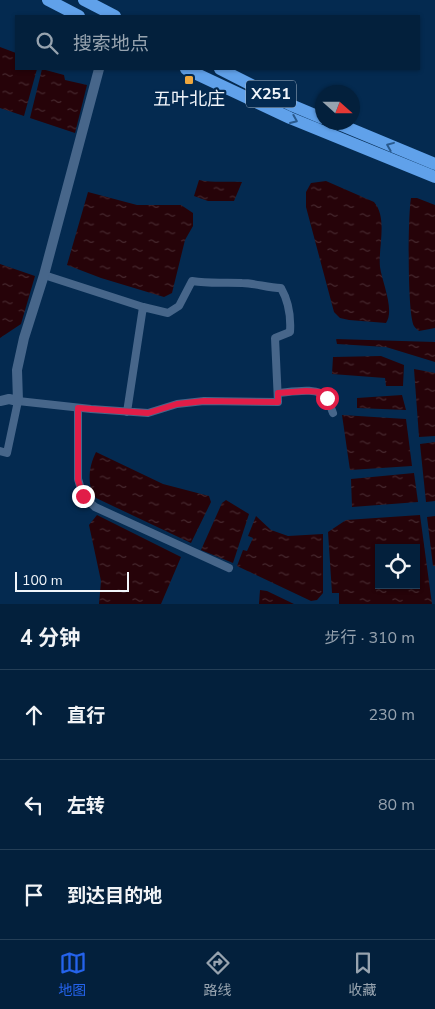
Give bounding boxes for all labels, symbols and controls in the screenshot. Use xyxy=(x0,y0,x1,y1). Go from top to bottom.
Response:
search box xyxy=(15,15,420,70)
icon: search xyxy=(33,29,61,57)
text: 搜索地点 xyxy=(73,31,149,57)
marker: 五叶北庄 xyxy=(183,74,195,86)
road number: X251 xyxy=(246,80,296,108)
north arrow xyxy=(315,85,360,130)
place label: 五叶北庄 xyxy=(153,87,225,111)
one-way arrow xyxy=(289,114,297,124)
one-way arrow xyxy=(386,141,395,152)
route start xyxy=(316,387,339,410)
route end xyxy=(72,485,95,508)
map controls xyxy=(375,544,420,589)
button: locate xyxy=(375,544,420,589)
scale bar xyxy=(15,569,129,592)
text: 100 m xyxy=(22,571,63,590)
text: 4 分钟 xyxy=(20,624,80,652)
text: 步行 · 310 m xyxy=(325,627,415,649)
icon: ahead xyxy=(20,701,48,729)
text: 直行 xyxy=(67,703,105,729)
text: 230 m xyxy=(368,704,415,726)
icon: left xyxy=(20,791,48,819)
text: 左转 xyxy=(67,793,105,819)
text: 80 m xyxy=(378,794,415,816)
icon: arrive xyxy=(20,881,48,909)
text: 到达目的地 xyxy=(67,883,162,909)
tab: 地图 xyxy=(59,949,87,1000)
tab: 路线 xyxy=(204,949,232,1000)
tab: 收藏 xyxy=(349,949,377,1000)

